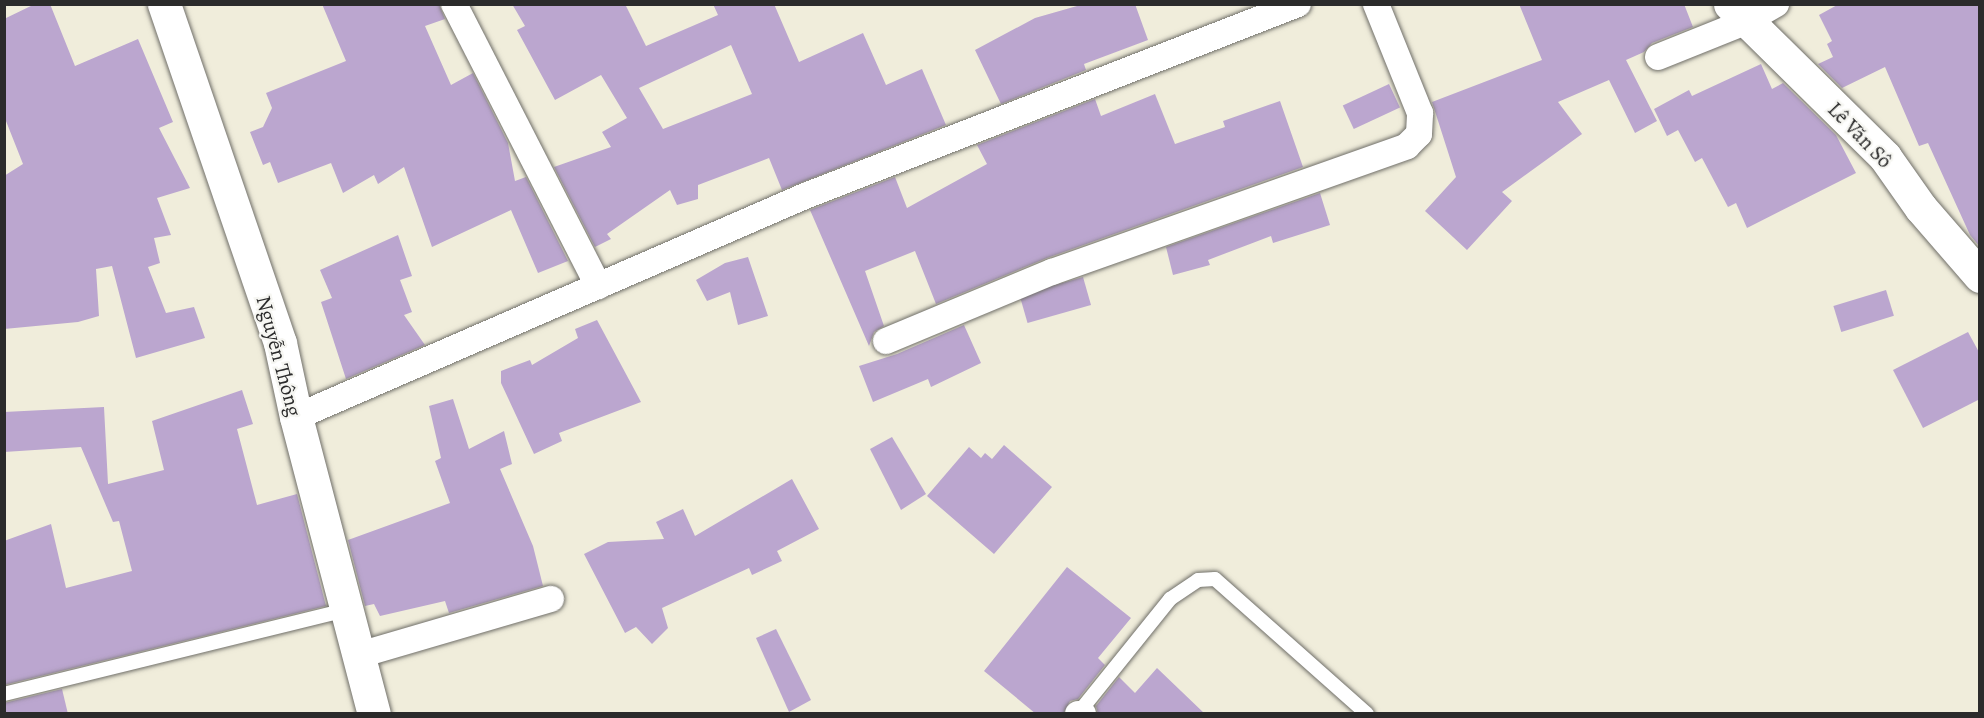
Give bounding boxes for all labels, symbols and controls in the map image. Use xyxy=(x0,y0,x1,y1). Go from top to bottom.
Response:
street label: Lê Văn Sô xyxy=(1822,97,1898,173)
street label: Nguyễn Thông xyxy=(251,293,307,419)

